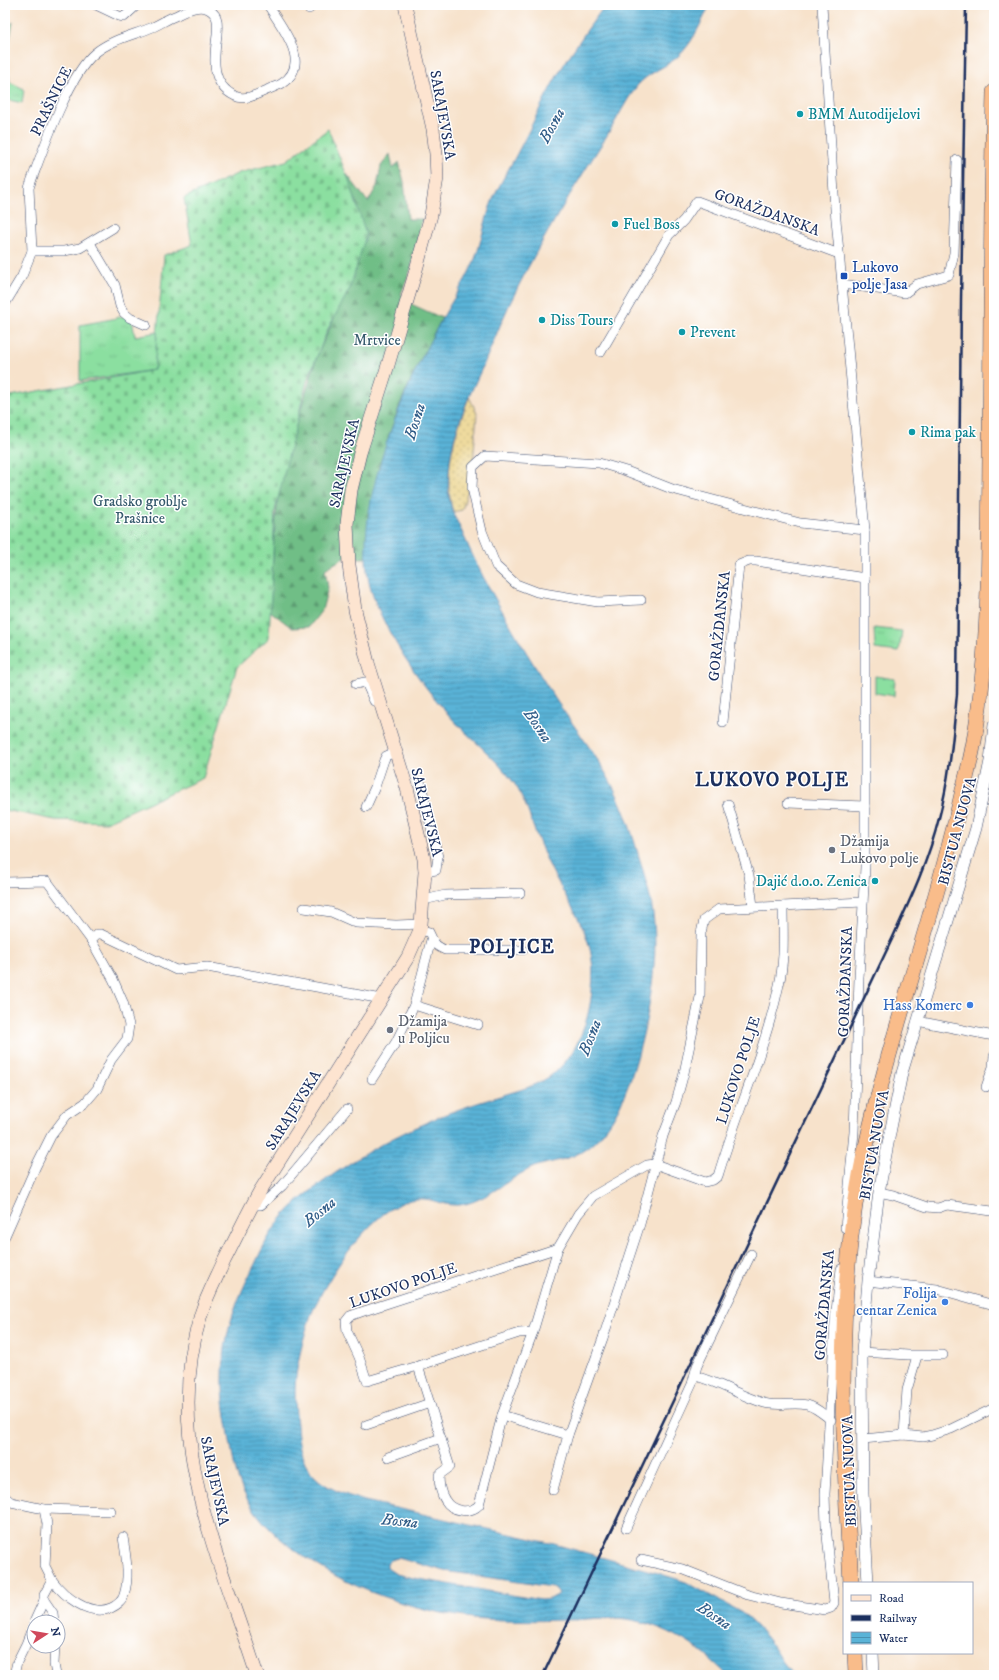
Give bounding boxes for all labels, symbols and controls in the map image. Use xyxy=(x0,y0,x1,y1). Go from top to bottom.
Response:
street label: PRAŠNICE xyxy=(26,63,77,139)
street label: SARAJEVSKA xyxy=(425,69,460,162)
water label: Bosna xyxy=(534,105,569,147)
place label: BMM Autodijelovi xyxy=(808,105,921,124)
marker: BMM Autodijelovi xyxy=(795,109,805,119)
street label: GORAŽDANSKA xyxy=(711,185,823,241)
place label: Fuel Boss xyxy=(623,215,680,234)
marker: Fuel Boss xyxy=(610,219,620,229)
place label: Lukovo polje Jasa xyxy=(851,258,908,294)
marker: Lukovo polje Jasa xyxy=(839,271,849,281)
place label: Diss Tours xyxy=(550,311,613,330)
marker: Diss Tours xyxy=(537,315,547,325)
place label: Prevent xyxy=(690,323,736,342)
marker: Prevent xyxy=(677,327,687,337)
park label: Mrtvice xyxy=(353,331,401,350)
water label: Bosna xyxy=(399,401,430,443)
street label: SARAJEVSKA xyxy=(325,416,364,510)
place label: Rima pak xyxy=(920,423,977,442)
marker: Rima pak xyxy=(907,427,917,437)
park label: Gradsko groblje Prašnice xyxy=(93,492,187,528)
street label: GORAŽDANSKA xyxy=(704,569,735,682)
water label: Bosna xyxy=(519,704,557,746)
street label: SARAJEVSKA xyxy=(406,766,447,859)
district label: LUKOVO POLJE xyxy=(695,769,849,792)
street label: BISTUA NUOVA xyxy=(934,774,981,887)
place label: Džamija Lukovo polje xyxy=(840,832,919,868)
marker: Džamija Lukovo polje xyxy=(827,845,837,855)
place label: Dajić d.o.o. Zenica xyxy=(756,872,868,891)
marker: Dajić d.o.o. Zenica xyxy=(870,876,880,886)
street label: GORAŽDANSKA xyxy=(834,926,857,1038)
district label: POLJICE xyxy=(469,936,555,959)
place label: Hass Komerc xyxy=(883,996,963,1015)
marker: Hass Komerc xyxy=(965,1000,975,1010)
place label: Džamija u Poljicu xyxy=(398,1012,450,1048)
street label: LUKOVO POLJE xyxy=(712,1013,765,1126)
water label: Bosna xyxy=(573,1017,606,1059)
marker: Džamija u Poljicu xyxy=(385,1025,395,1035)
street label: SARAJEVSKA xyxy=(261,1066,326,1154)
street label: BISTUA NUOVA xyxy=(855,1088,894,1202)
water label: Bosna xyxy=(298,1192,340,1232)
street label: GORAŽDANSKA xyxy=(810,1249,839,1361)
street label: LUKOVO POLJE xyxy=(347,1258,460,1313)
place label: Folija centar Zenica xyxy=(856,1284,938,1320)
marker: Folija centar Zenica xyxy=(940,1297,950,1307)
street label: BISTUA NUOVA xyxy=(838,1414,861,1527)
street label: SARAJEVSKA xyxy=(196,1435,233,1528)
water label: Bosna xyxy=(380,1509,419,1533)
legend xyxy=(843,1582,973,1654)
text: Road xyxy=(879,1591,904,1606)
water label: Bosna xyxy=(693,1597,735,1634)
text: Railway xyxy=(879,1611,917,1626)
north arrow xyxy=(26,1614,66,1654)
text: N xyxy=(47,1626,63,1638)
text: Water xyxy=(878,1631,908,1646)

